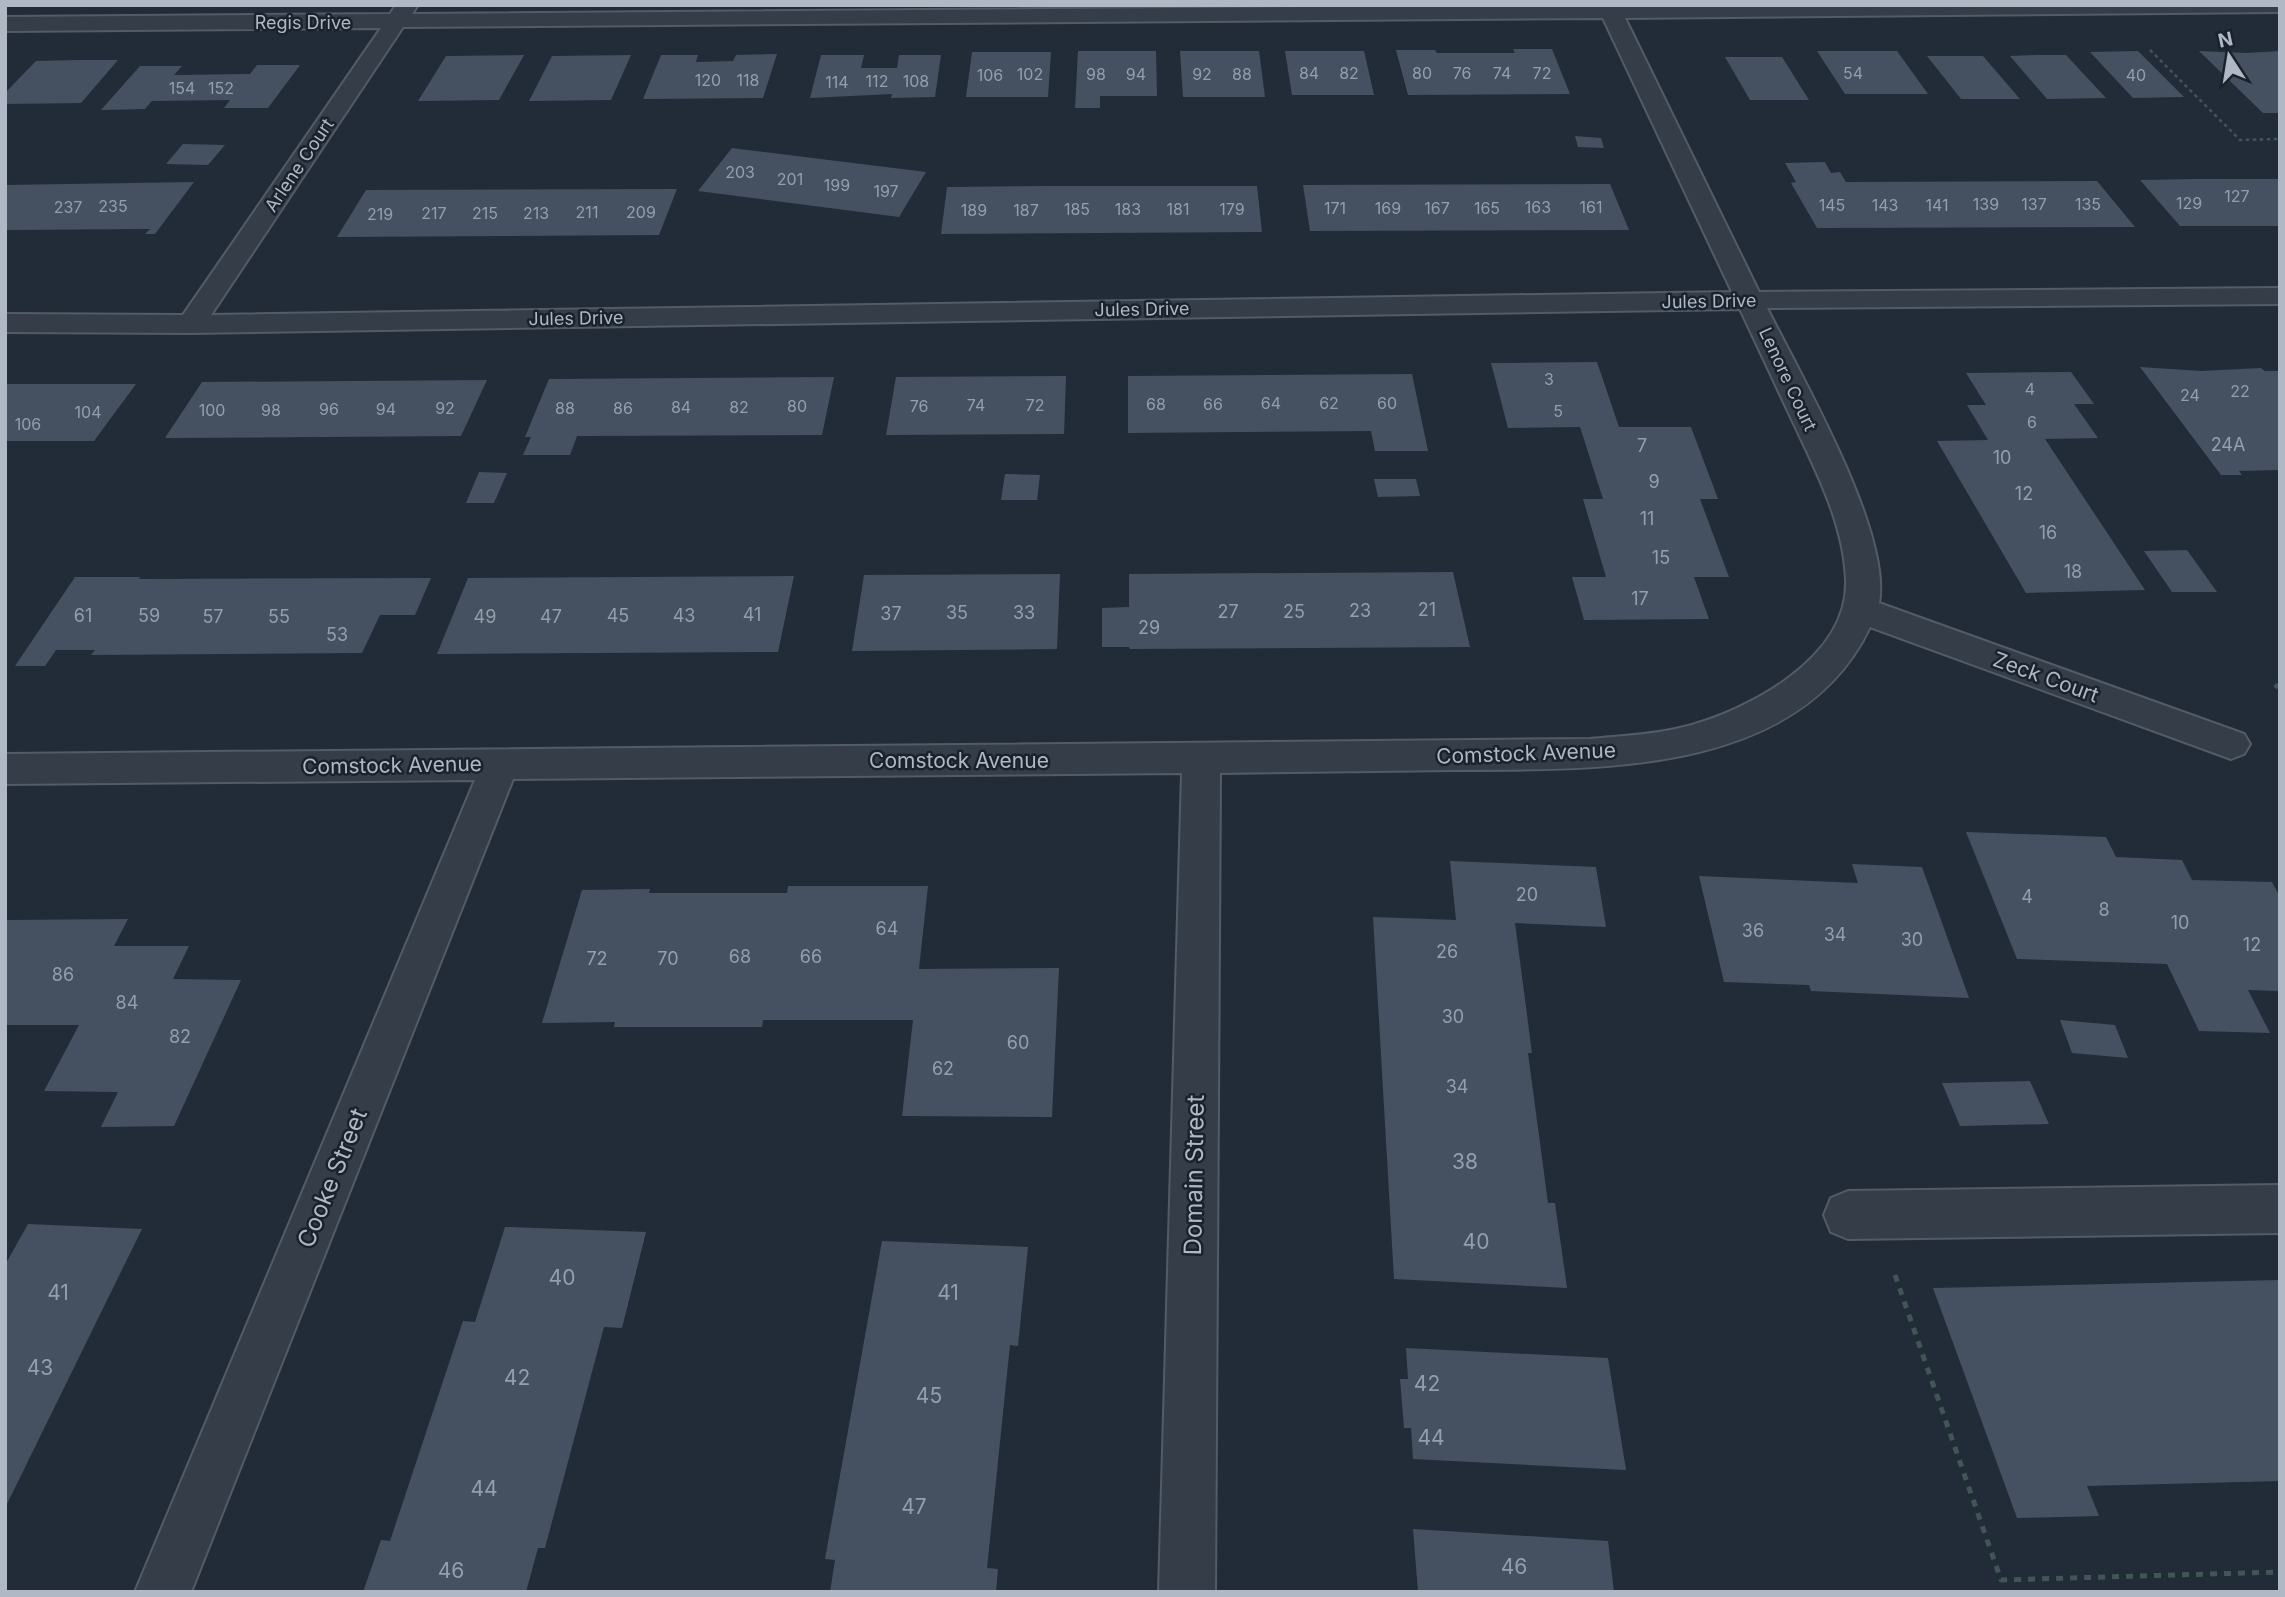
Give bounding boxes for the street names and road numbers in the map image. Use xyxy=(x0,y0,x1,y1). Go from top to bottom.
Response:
street label: Regis Drive xyxy=(255,12,351,33)
street label: Arlene Court xyxy=(260,114,338,216)
street label: Jules Drive xyxy=(1661,290,1757,312)
street label: Jules Drive xyxy=(1094,298,1190,320)
street label: Jules Drive xyxy=(528,307,624,329)
street label: Lenore Court xyxy=(1755,324,1821,434)
street label: Zeck Court xyxy=(1990,646,2102,708)
street label: Comstock Avenue xyxy=(1436,737,1616,769)
street label: Comstock Avenue xyxy=(869,748,1049,773)
street label: Comstock Avenue xyxy=(302,751,482,779)
street label: Domain Street xyxy=(1178,1094,1210,1256)
street label: Cooke Street xyxy=(291,1104,373,1252)

